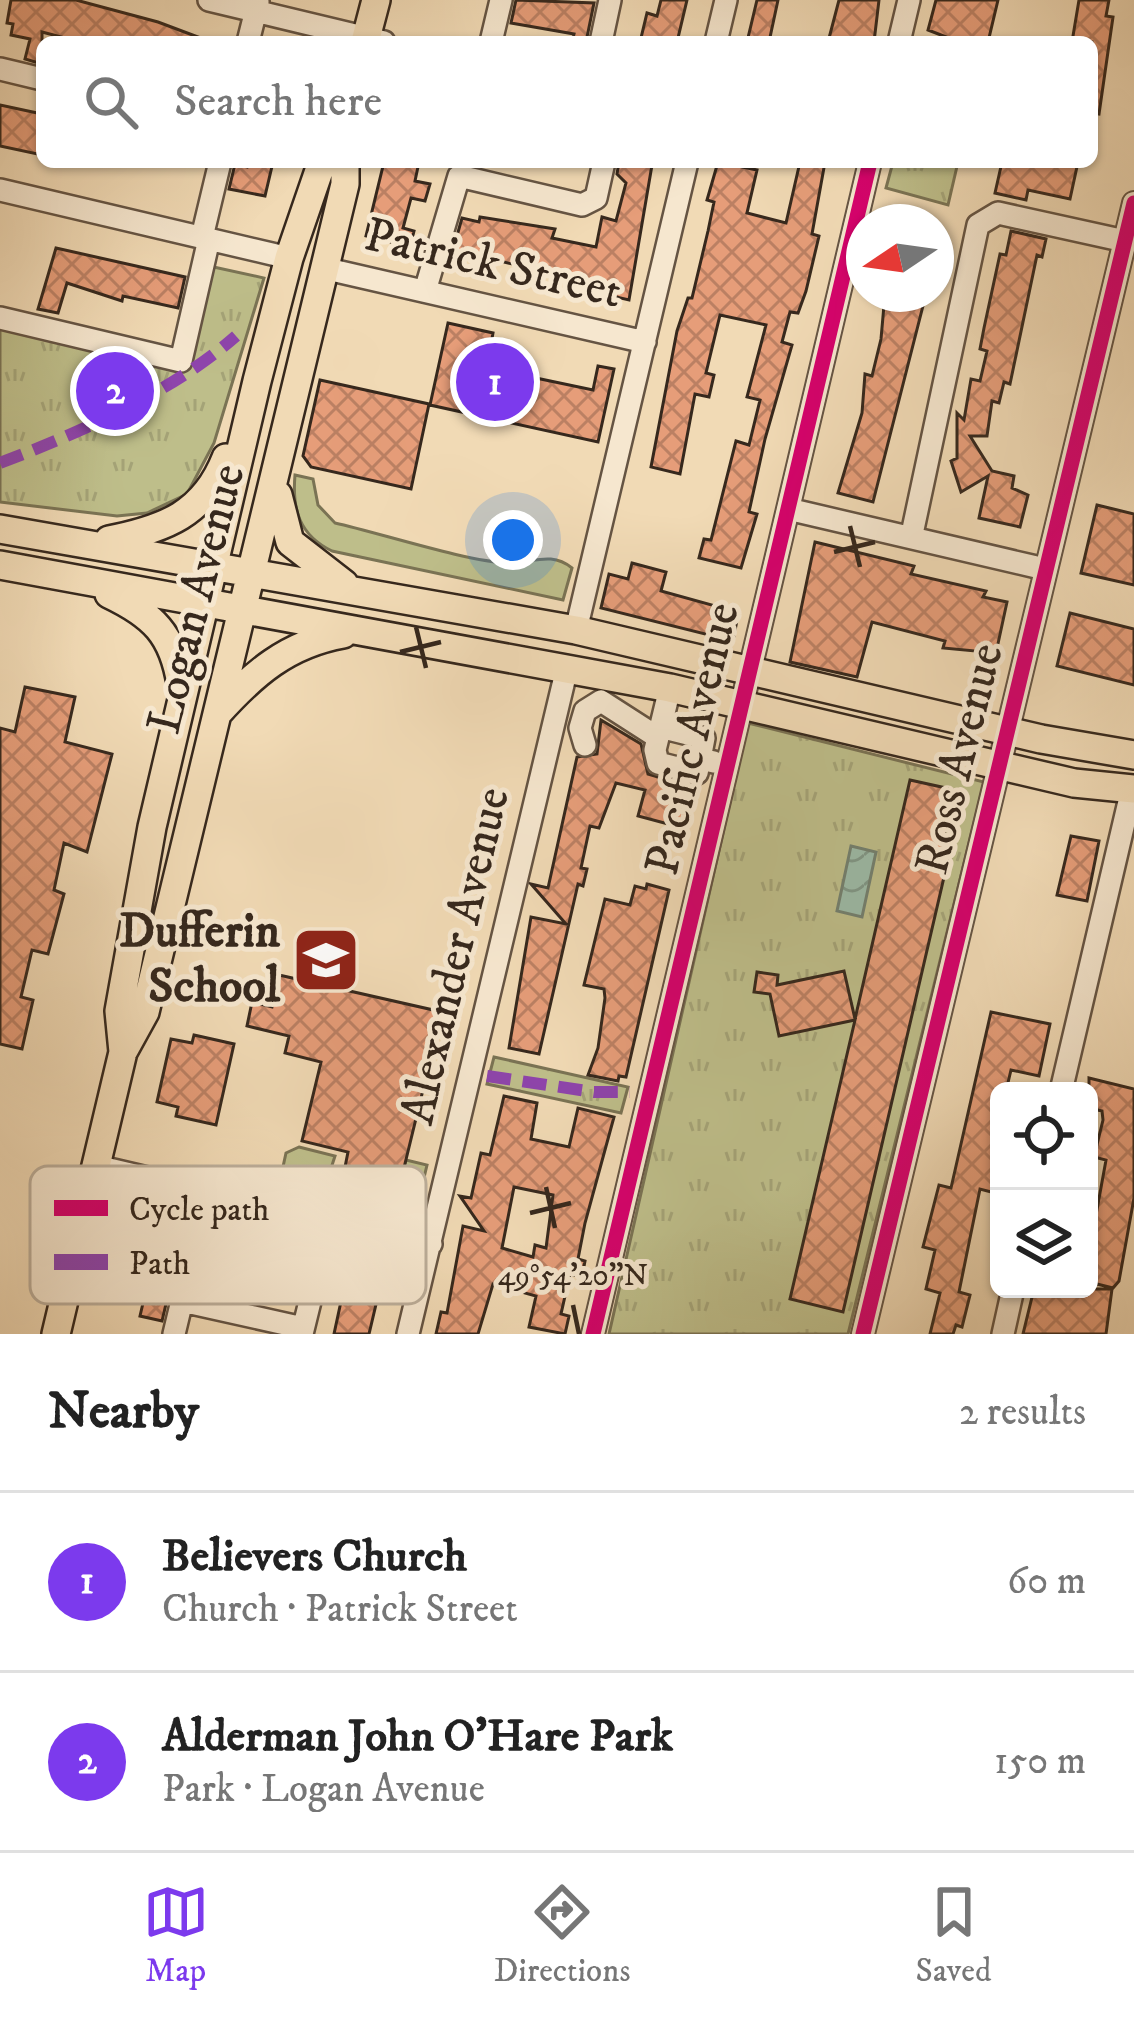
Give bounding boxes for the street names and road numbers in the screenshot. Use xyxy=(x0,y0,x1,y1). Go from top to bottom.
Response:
street label: Patrick Street xyxy=(359,205,627,323)
street label: Logan Avenue xyxy=(135,458,259,740)
street label: Pacific Avenue xyxy=(633,597,753,881)
street label: Ross Avenue xyxy=(902,637,1018,881)
street label: Alexander Avenue xyxy=(388,782,524,1130)

